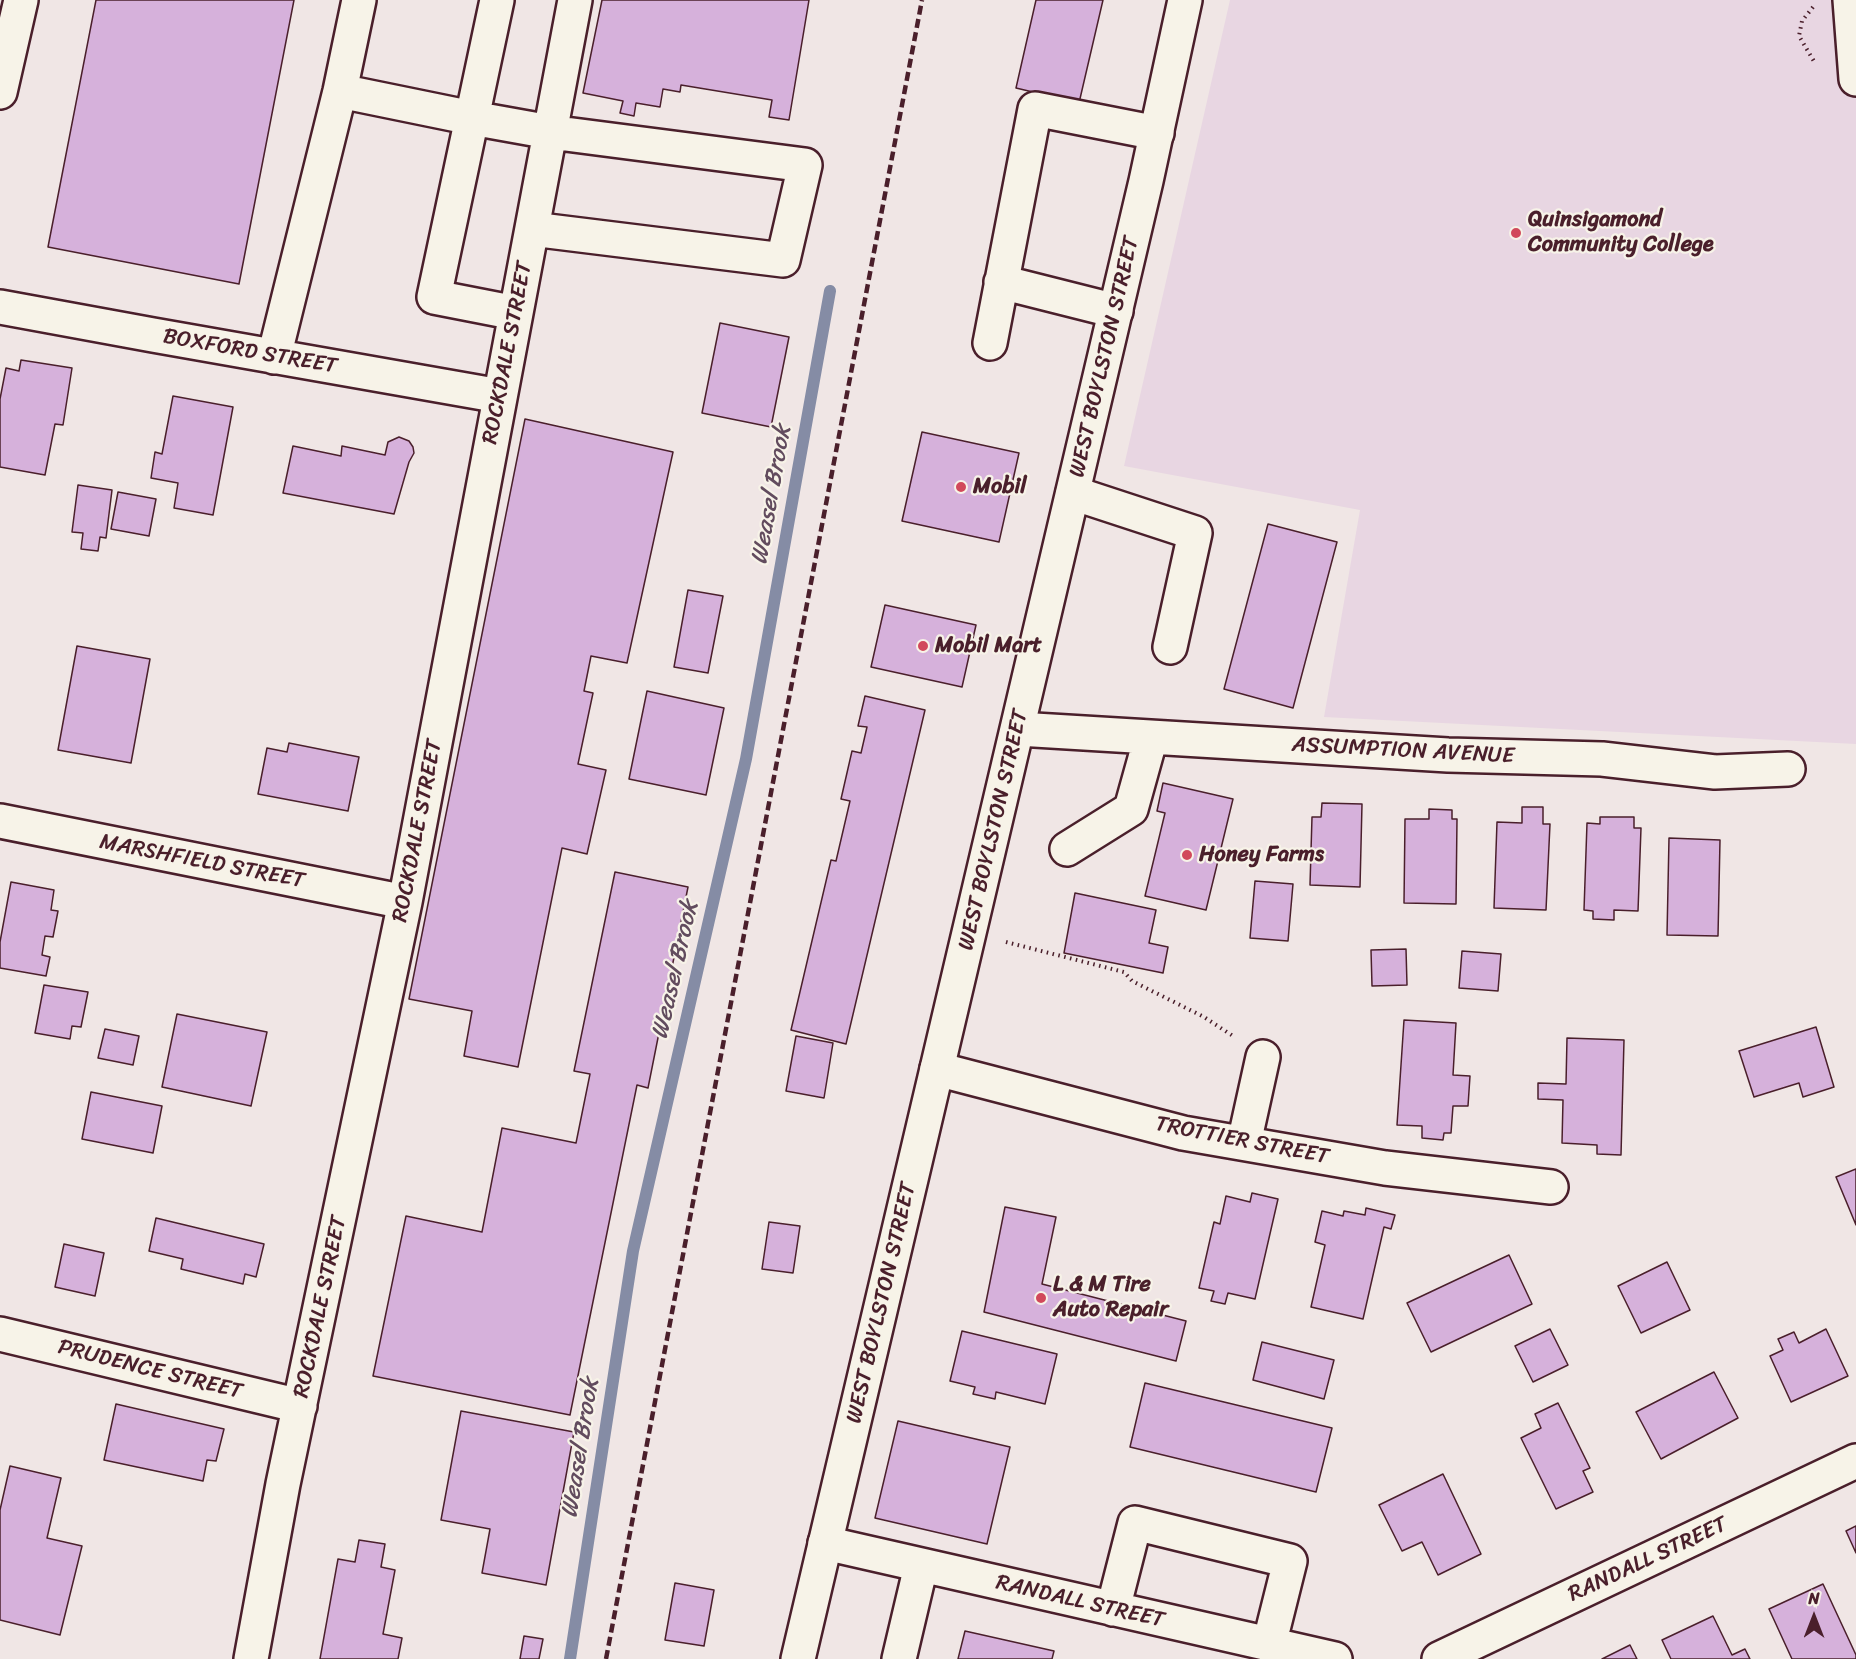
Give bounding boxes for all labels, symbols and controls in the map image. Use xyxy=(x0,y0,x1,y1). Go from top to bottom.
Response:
place label: Quinsigamond Community College xyxy=(1528,207,1714,258)
marker: Quinsigamond Community College xyxy=(1509,226,1523,240)
street label: WEST BOYLSTON STREET xyxy=(1064,234,1146,480)
street label: ROCKDALE STREET xyxy=(477,259,539,447)
street label: BOXFORD STREET xyxy=(161,324,339,380)
water label: Weasel Brook xyxy=(746,423,798,567)
place label: Mobil xyxy=(973,474,1027,500)
marker: Mobil xyxy=(954,480,968,494)
place label: Mobil Mart xyxy=(935,633,1042,659)
marker: Mobil Mart xyxy=(916,639,930,653)
street label: WEST BOYLSTON STREET xyxy=(953,707,1035,953)
street label: ASSUMPTION AVENUE xyxy=(1291,732,1515,770)
street label: ROCKDALE STREET xyxy=(387,737,449,925)
street label: MARSHFIELD STREET xyxy=(97,829,307,895)
place label: Honey Farms xyxy=(1199,842,1324,868)
marker: Honey Farms xyxy=(1180,848,1194,862)
water label: Weasel Brook xyxy=(646,898,706,1042)
street label: TROTTIER STREET xyxy=(1153,1111,1331,1171)
street label: WEST BOYLSTON STREET xyxy=(841,1180,923,1426)
street label: ROCKDALE STREET xyxy=(289,1214,353,1400)
place label: L & M Tire Auto Repair xyxy=(1053,1272,1168,1324)
marker: L & M Tire Auto Repair xyxy=(1034,1291,1048,1305)
street label: PRUDENCE STREET xyxy=(55,1334,245,1406)
water label: Weasel Brook xyxy=(556,1376,606,1520)
street label: RANDALL STREET xyxy=(1564,1512,1732,1608)
street label: RANDALL STREET xyxy=(993,1570,1167,1634)
text: N xyxy=(1808,1584,1820,1613)
north arrow xyxy=(1784,1587,1844,1647)

